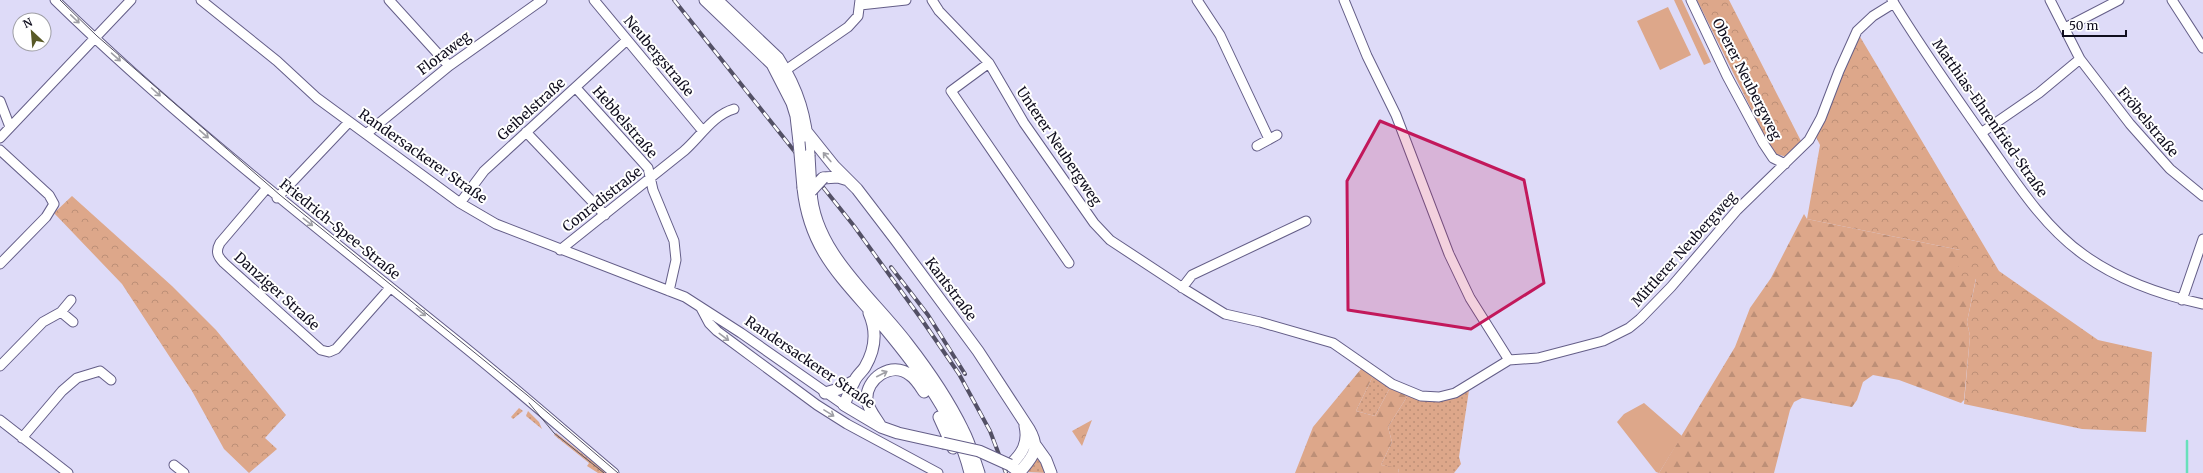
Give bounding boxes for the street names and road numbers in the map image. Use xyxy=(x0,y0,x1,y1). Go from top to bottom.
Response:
street label: Neubergstraße xyxy=(620,12,698,100)
street label: Oberer Neubergweg xyxy=(1709,15,1786,143)
street label: Floraweg xyxy=(414,27,475,79)
street label: Matthias-Ehrenfried-Straße xyxy=(1928,35,2052,201)
street label: Geibelstraße xyxy=(493,74,569,144)
street label: Hebbelstraße xyxy=(589,82,661,162)
street label: Unterer Neubergweg xyxy=(1013,83,1106,209)
street label: Fröbelstraße xyxy=(2114,84,2182,160)
street label: Randersackerer Straße xyxy=(355,105,491,207)
street label: Conradistraße xyxy=(559,162,645,236)
street label: Friedrich-Spee-Straße xyxy=(276,175,404,283)
street label: Mittlerer Neubergweg xyxy=(1628,187,1741,310)
street label: Danziger Straße xyxy=(231,248,323,334)
street label: Kantstraße xyxy=(921,254,981,324)
street label: Randersackerer Straße xyxy=(742,312,878,412)

